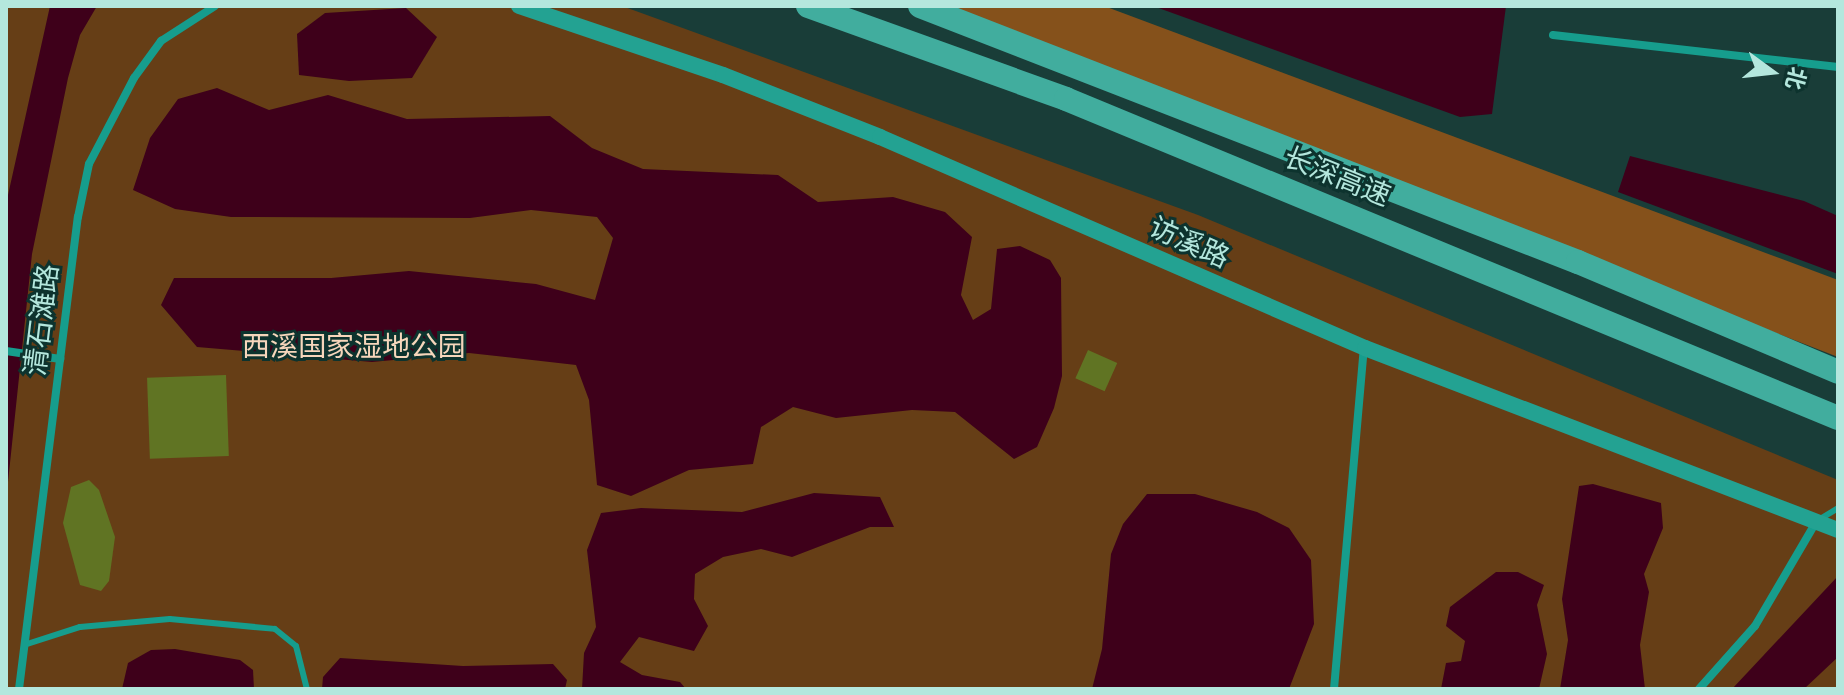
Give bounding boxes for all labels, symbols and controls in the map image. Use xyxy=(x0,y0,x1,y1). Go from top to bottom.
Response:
north arrow xyxy=(1732,32,1812,112)
text: 北 xyxy=(1781,64,1811,92)
street label: 长深高速 xyxy=(1279,140,1395,214)
street label: 访溪路 xyxy=(1144,211,1234,275)
street label: 清石滩路 xyxy=(19,262,65,378)
park label: 西溪国家湿地公园 xyxy=(242,330,466,364)

